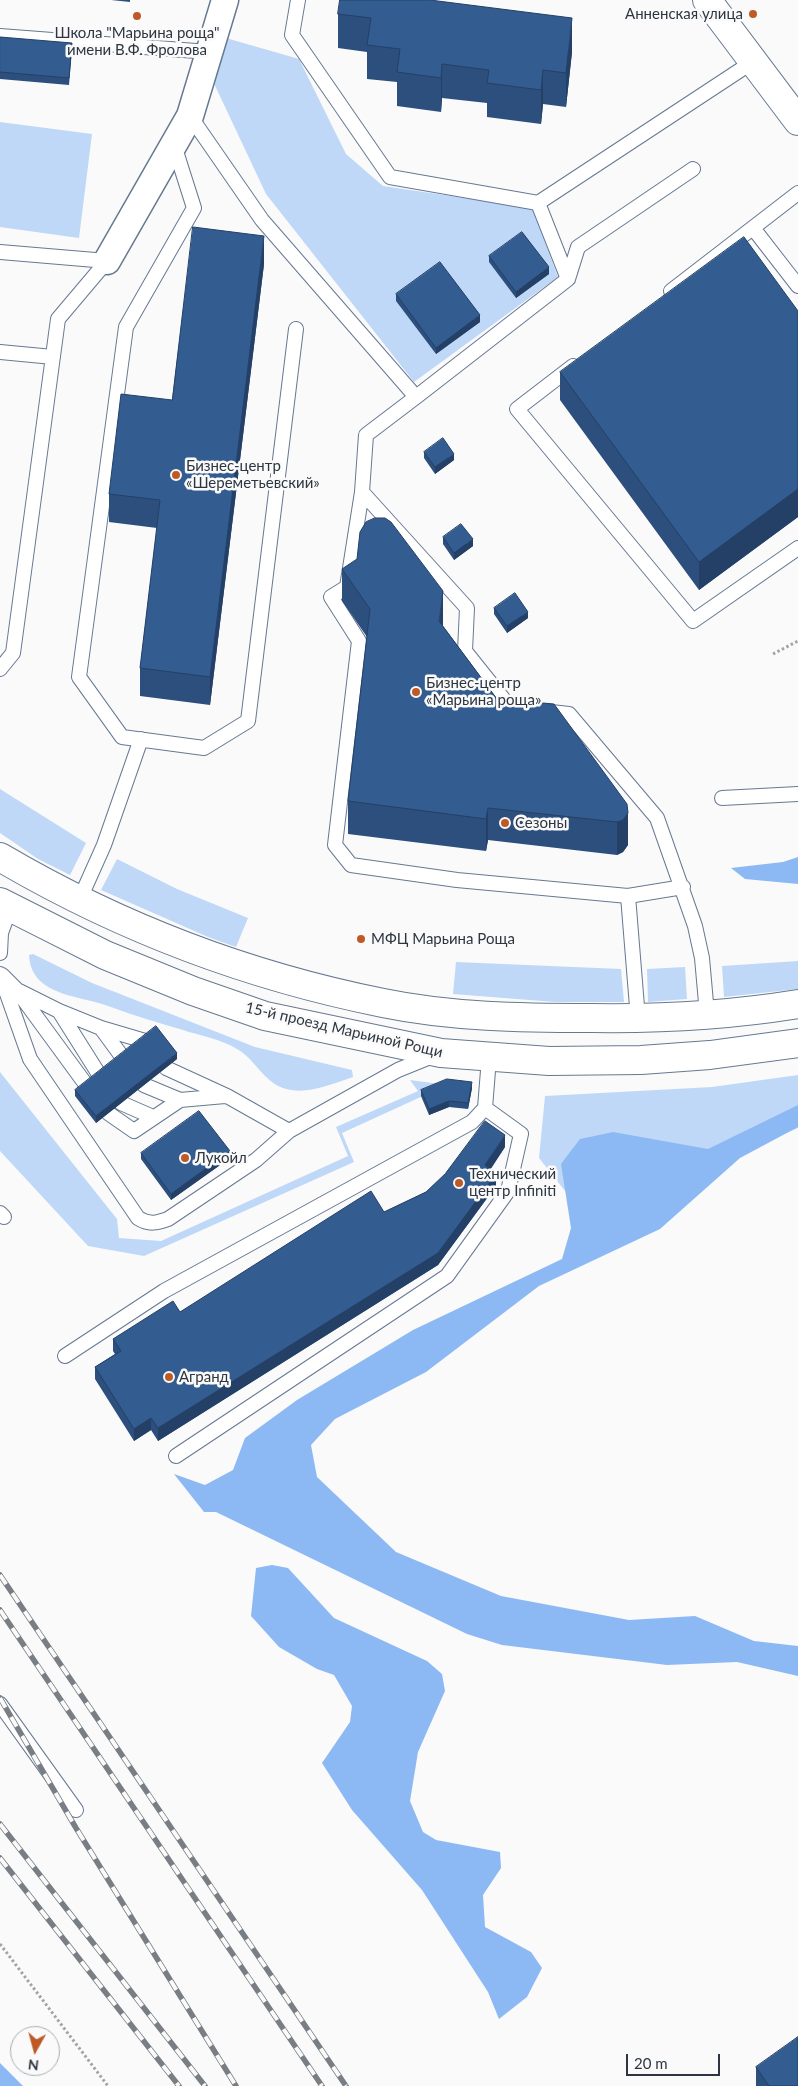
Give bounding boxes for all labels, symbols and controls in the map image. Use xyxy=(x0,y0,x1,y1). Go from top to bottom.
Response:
place label: Анненская улица xyxy=(625,5,743,23)
marker: Анненская улица xyxy=(747,8,759,20)
marker: Школа "Марьина роща" имени В.Ф. Фролова xyxy=(131,10,143,22)
place label: Школа "Марьина роща" имени В.Ф. Фролова xyxy=(54,24,220,59)
place label: Бизнес-центр «Шереметьевский» xyxy=(186,457,320,492)
marker: Бизнес-центр «Шереметьевский» xyxy=(170,469,182,481)
place label: Бизнес-центр «Марьина роща» xyxy=(426,674,541,709)
marker: Бизнес-центр «Марьина роща» xyxy=(410,686,422,698)
place label: Сезоны xyxy=(515,814,567,832)
marker: Сезоны xyxy=(499,817,511,829)
place label: МФЦ Марьина Роща xyxy=(371,930,515,948)
marker: МФЦ Марьина Роща xyxy=(355,933,367,945)
street label: 15-й проезд Марьиной Рощи xyxy=(244,999,444,1061)
place label: Лукойл xyxy=(195,1149,247,1167)
marker: Лукойл xyxy=(179,1152,191,1164)
place label: Технический центр Infiniti xyxy=(469,1165,556,1200)
marker: Технический центр Infiniti xyxy=(453,1177,465,1189)
place label: Агранд xyxy=(179,1368,229,1386)
marker: Агранд xyxy=(163,1371,175,1383)
north arrow xyxy=(10,2026,60,2076)
scale bar xyxy=(628,2044,722,2076)
text: 20 m xyxy=(634,2054,668,2072)
text: N xyxy=(27,2056,40,2074)

